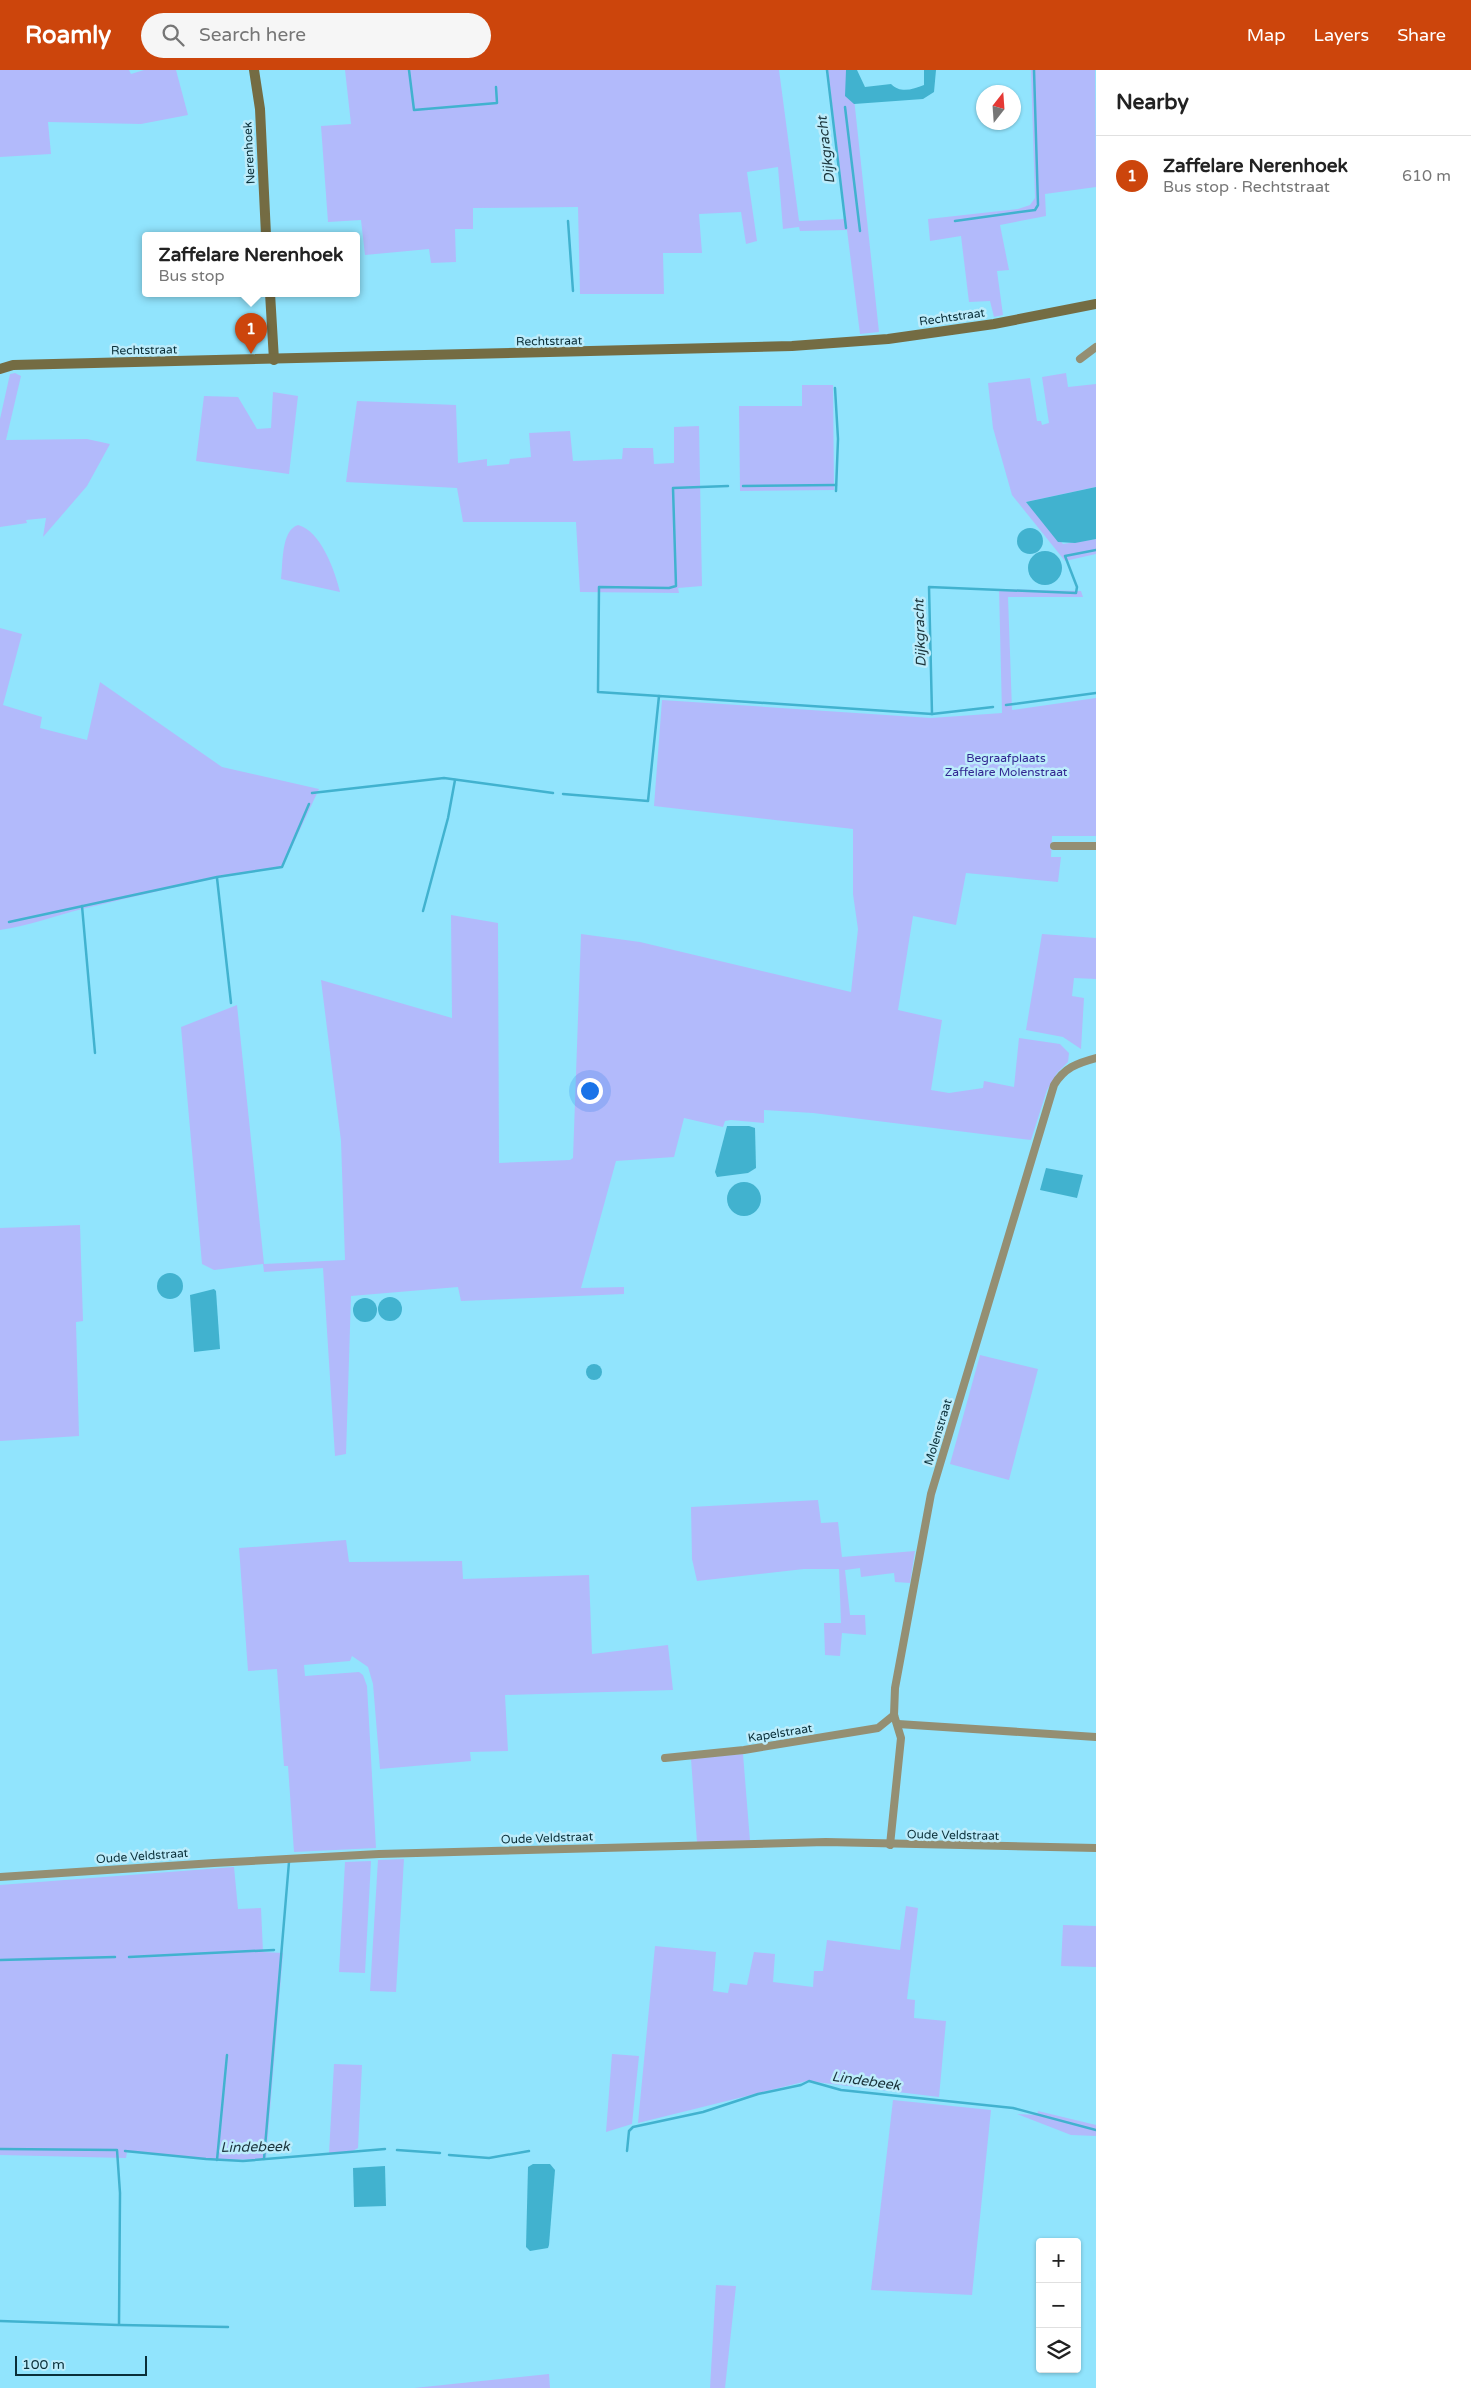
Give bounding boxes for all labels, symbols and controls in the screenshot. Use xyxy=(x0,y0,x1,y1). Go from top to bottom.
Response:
search box xyxy=(141,13,491,58)
text: Roamly xyxy=(25,21,111,50)
icon: search xyxy=(159,21,187,49)
text: Search here xyxy=(199,24,306,46)
text: Map xyxy=(1247,24,1286,46)
text: Layers xyxy=(1314,24,1369,46)
text: Share xyxy=(1397,24,1446,46)
north arrow xyxy=(976,85,1021,130)
text: Nearby xyxy=(1116,90,1189,115)
water label: Dijkgracht xyxy=(813,114,839,185)
street label: Nerenhoek xyxy=(240,121,258,185)
text: Zaffelare Nerenhoek xyxy=(1163,155,1348,177)
text: 1 xyxy=(1127,166,1137,186)
text: 610 m xyxy=(1402,166,1451,186)
text: Bus stop · Rechtstraat xyxy=(1163,177,1330,197)
popup xyxy=(142,232,360,297)
text: Zaffelare Nerenhoek xyxy=(159,244,343,266)
text: Bus stop xyxy=(159,266,225,286)
street label: Rechtstraat xyxy=(918,305,986,329)
pin: 1 xyxy=(235,313,267,354)
street label: Rechtstraat xyxy=(516,333,583,349)
street label: Rechtstraat xyxy=(111,342,178,358)
water label: Dijkgracht xyxy=(910,597,930,667)
park label: Begraafplaats Zaffelare Molenstraat xyxy=(945,751,1068,779)
your location xyxy=(577,1078,603,1104)
street label: Molenstraat xyxy=(921,1397,955,1467)
street label: Kapelstraat xyxy=(747,1721,814,1745)
street label: Oude Veldstraat xyxy=(907,1827,1000,1843)
street label: Oude Veldstraat xyxy=(501,1829,594,1847)
street label: Oude Veldstraat xyxy=(95,1846,189,1866)
water label: Lindebeek xyxy=(831,2068,903,2094)
water label: Lindebeek xyxy=(220,2138,291,2156)
map controls xyxy=(1036,2238,1081,2373)
button: + xyxy=(1036,2238,1081,2283)
button: − xyxy=(1036,2283,1081,2328)
button: layers xyxy=(1036,2328,1081,2373)
scale bar xyxy=(15,2353,148,2376)
text: 100 m xyxy=(22,2356,65,2373)

